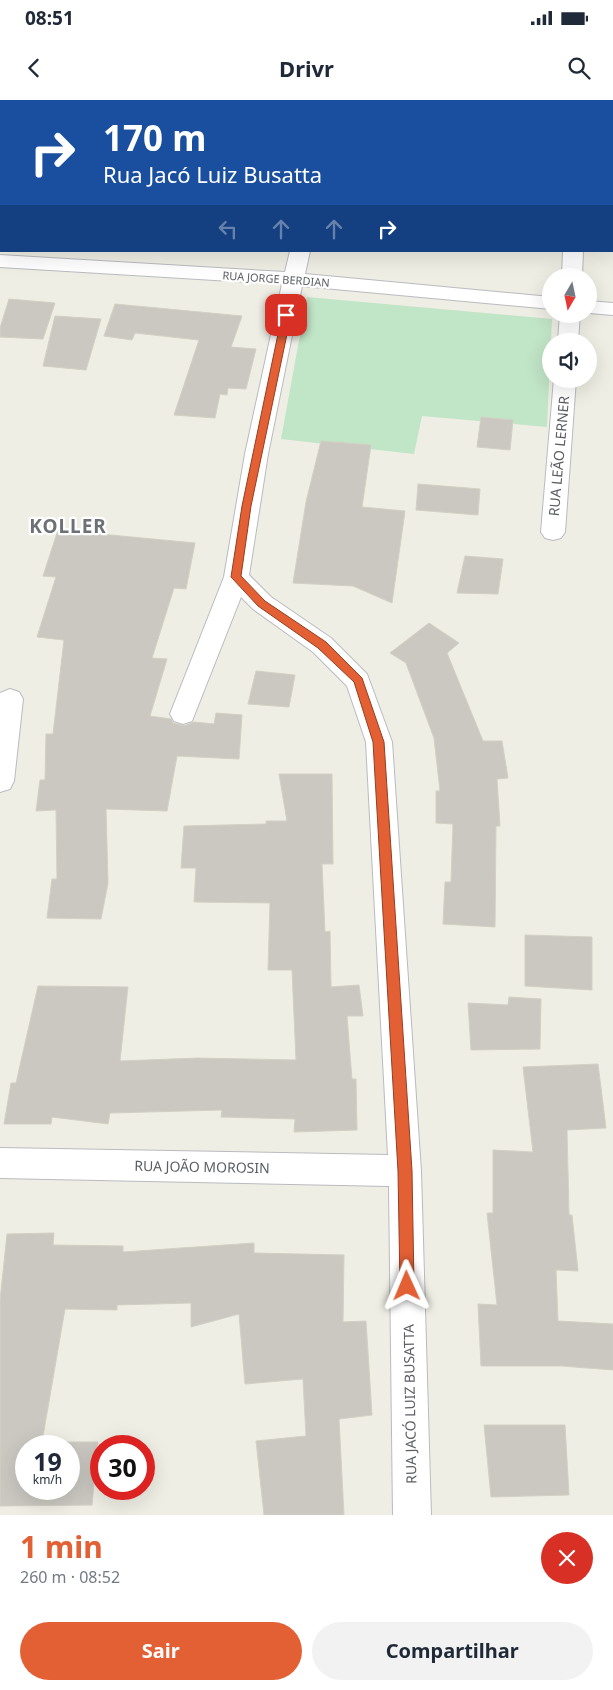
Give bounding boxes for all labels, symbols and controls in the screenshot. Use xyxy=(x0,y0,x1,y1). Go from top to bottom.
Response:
text: 08:51 xyxy=(25,5,74,31)
text: Drivr xyxy=(279,53,334,83)
icon: back xyxy=(20,54,48,82)
icon: search xyxy=(565,54,593,82)
text: 170 m xyxy=(103,114,206,161)
icon: right xyxy=(20,120,85,185)
text: Rua Jacó Luiz Busatta xyxy=(103,159,322,189)
icon: left xyxy=(214,215,242,243)
icon: ahead xyxy=(267,215,295,243)
icon: ahead xyxy=(320,215,348,243)
icon: right xyxy=(373,215,401,243)
street label: RUA JORGE BERDIAN xyxy=(222,267,330,290)
north arrow xyxy=(542,268,598,322)
map controls xyxy=(542,268,597,388)
pin xyxy=(265,294,307,336)
icon: arrive xyxy=(272,301,300,329)
button: sound xyxy=(542,333,597,388)
street label: RUA LEÃO LERNER xyxy=(544,395,573,517)
district label: KOLLER xyxy=(29,513,107,539)
street label: RUA JOÃO MOROSIN xyxy=(134,1156,270,1177)
position arrow xyxy=(380,1259,432,1311)
street label: RUA JACÓ LUIZ BUSATTA xyxy=(399,1324,420,1484)
speed limit sign: 30 xyxy=(90,1435,155,1500)
text: 19 xyxy=(33,1444,62,1478)
text: km/h xyxy=(33,1471,62,1488)
text: 1 min xyxy=(20,1526,103,1567)
button: close xyxy=(541,1532,593,1584)
text: 260 m · 08:52 xyxy=(20,1566,120,1588)
button: Sair xyxy=(20,1622,302,1680)
button: Compartilhar xyxy=(312,1622,593,1680)

